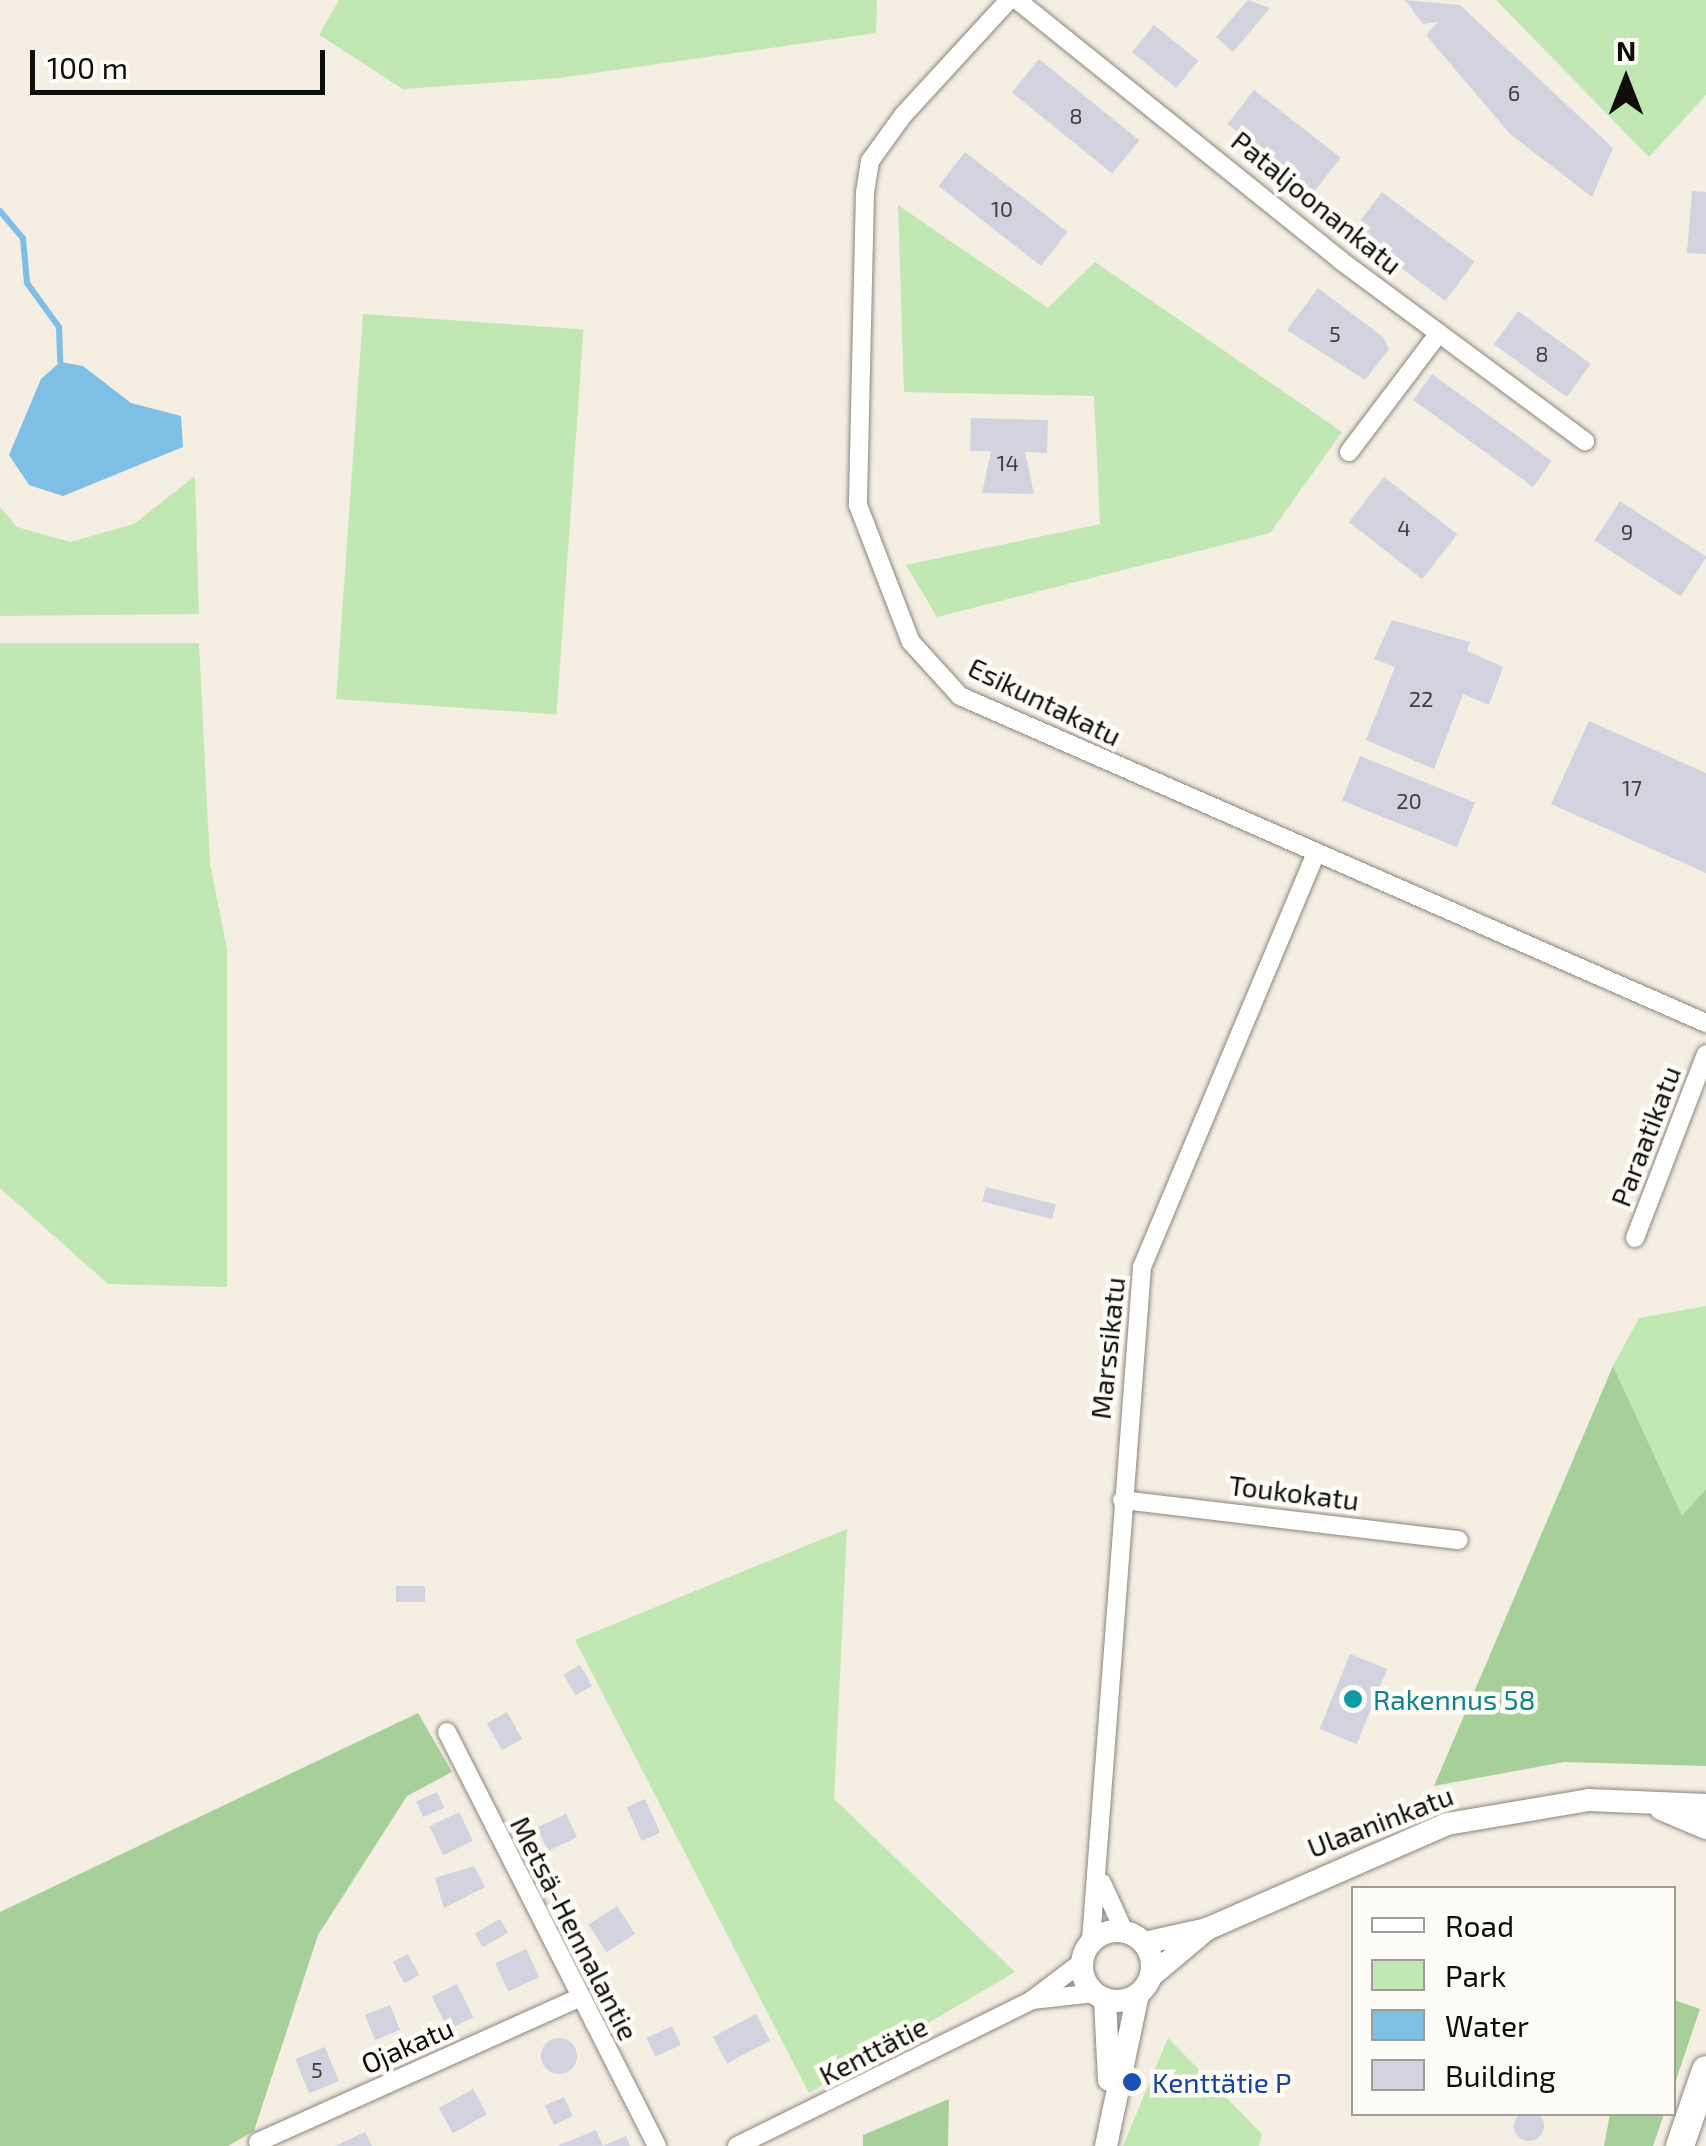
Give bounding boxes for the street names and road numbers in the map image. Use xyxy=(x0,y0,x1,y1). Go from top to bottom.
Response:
street label: Pataljoonankatu xyxy=(1225,123,1409,281)
street label: Esikuntakatu xyxy=(963,650,1127,752)
street label: Paraatikatu xyxy=(1603,1061,1687,1211)
street label: Marssikatu xyxy=(1083,1275,1131,1421)
street label: Toukokatu xyxy=(1227,1467,1361,1517)
street label: Ulaaninkatu xyxy=(1302,1778,1458,1864)
street label: Metsä-Hennalantie xyxy=(504,1810,646,2046)
street label: Kenttätie xyxy=(813,2009,933,2091)
street label: Ojakatu xyxy=(356,2010,458,2080)

